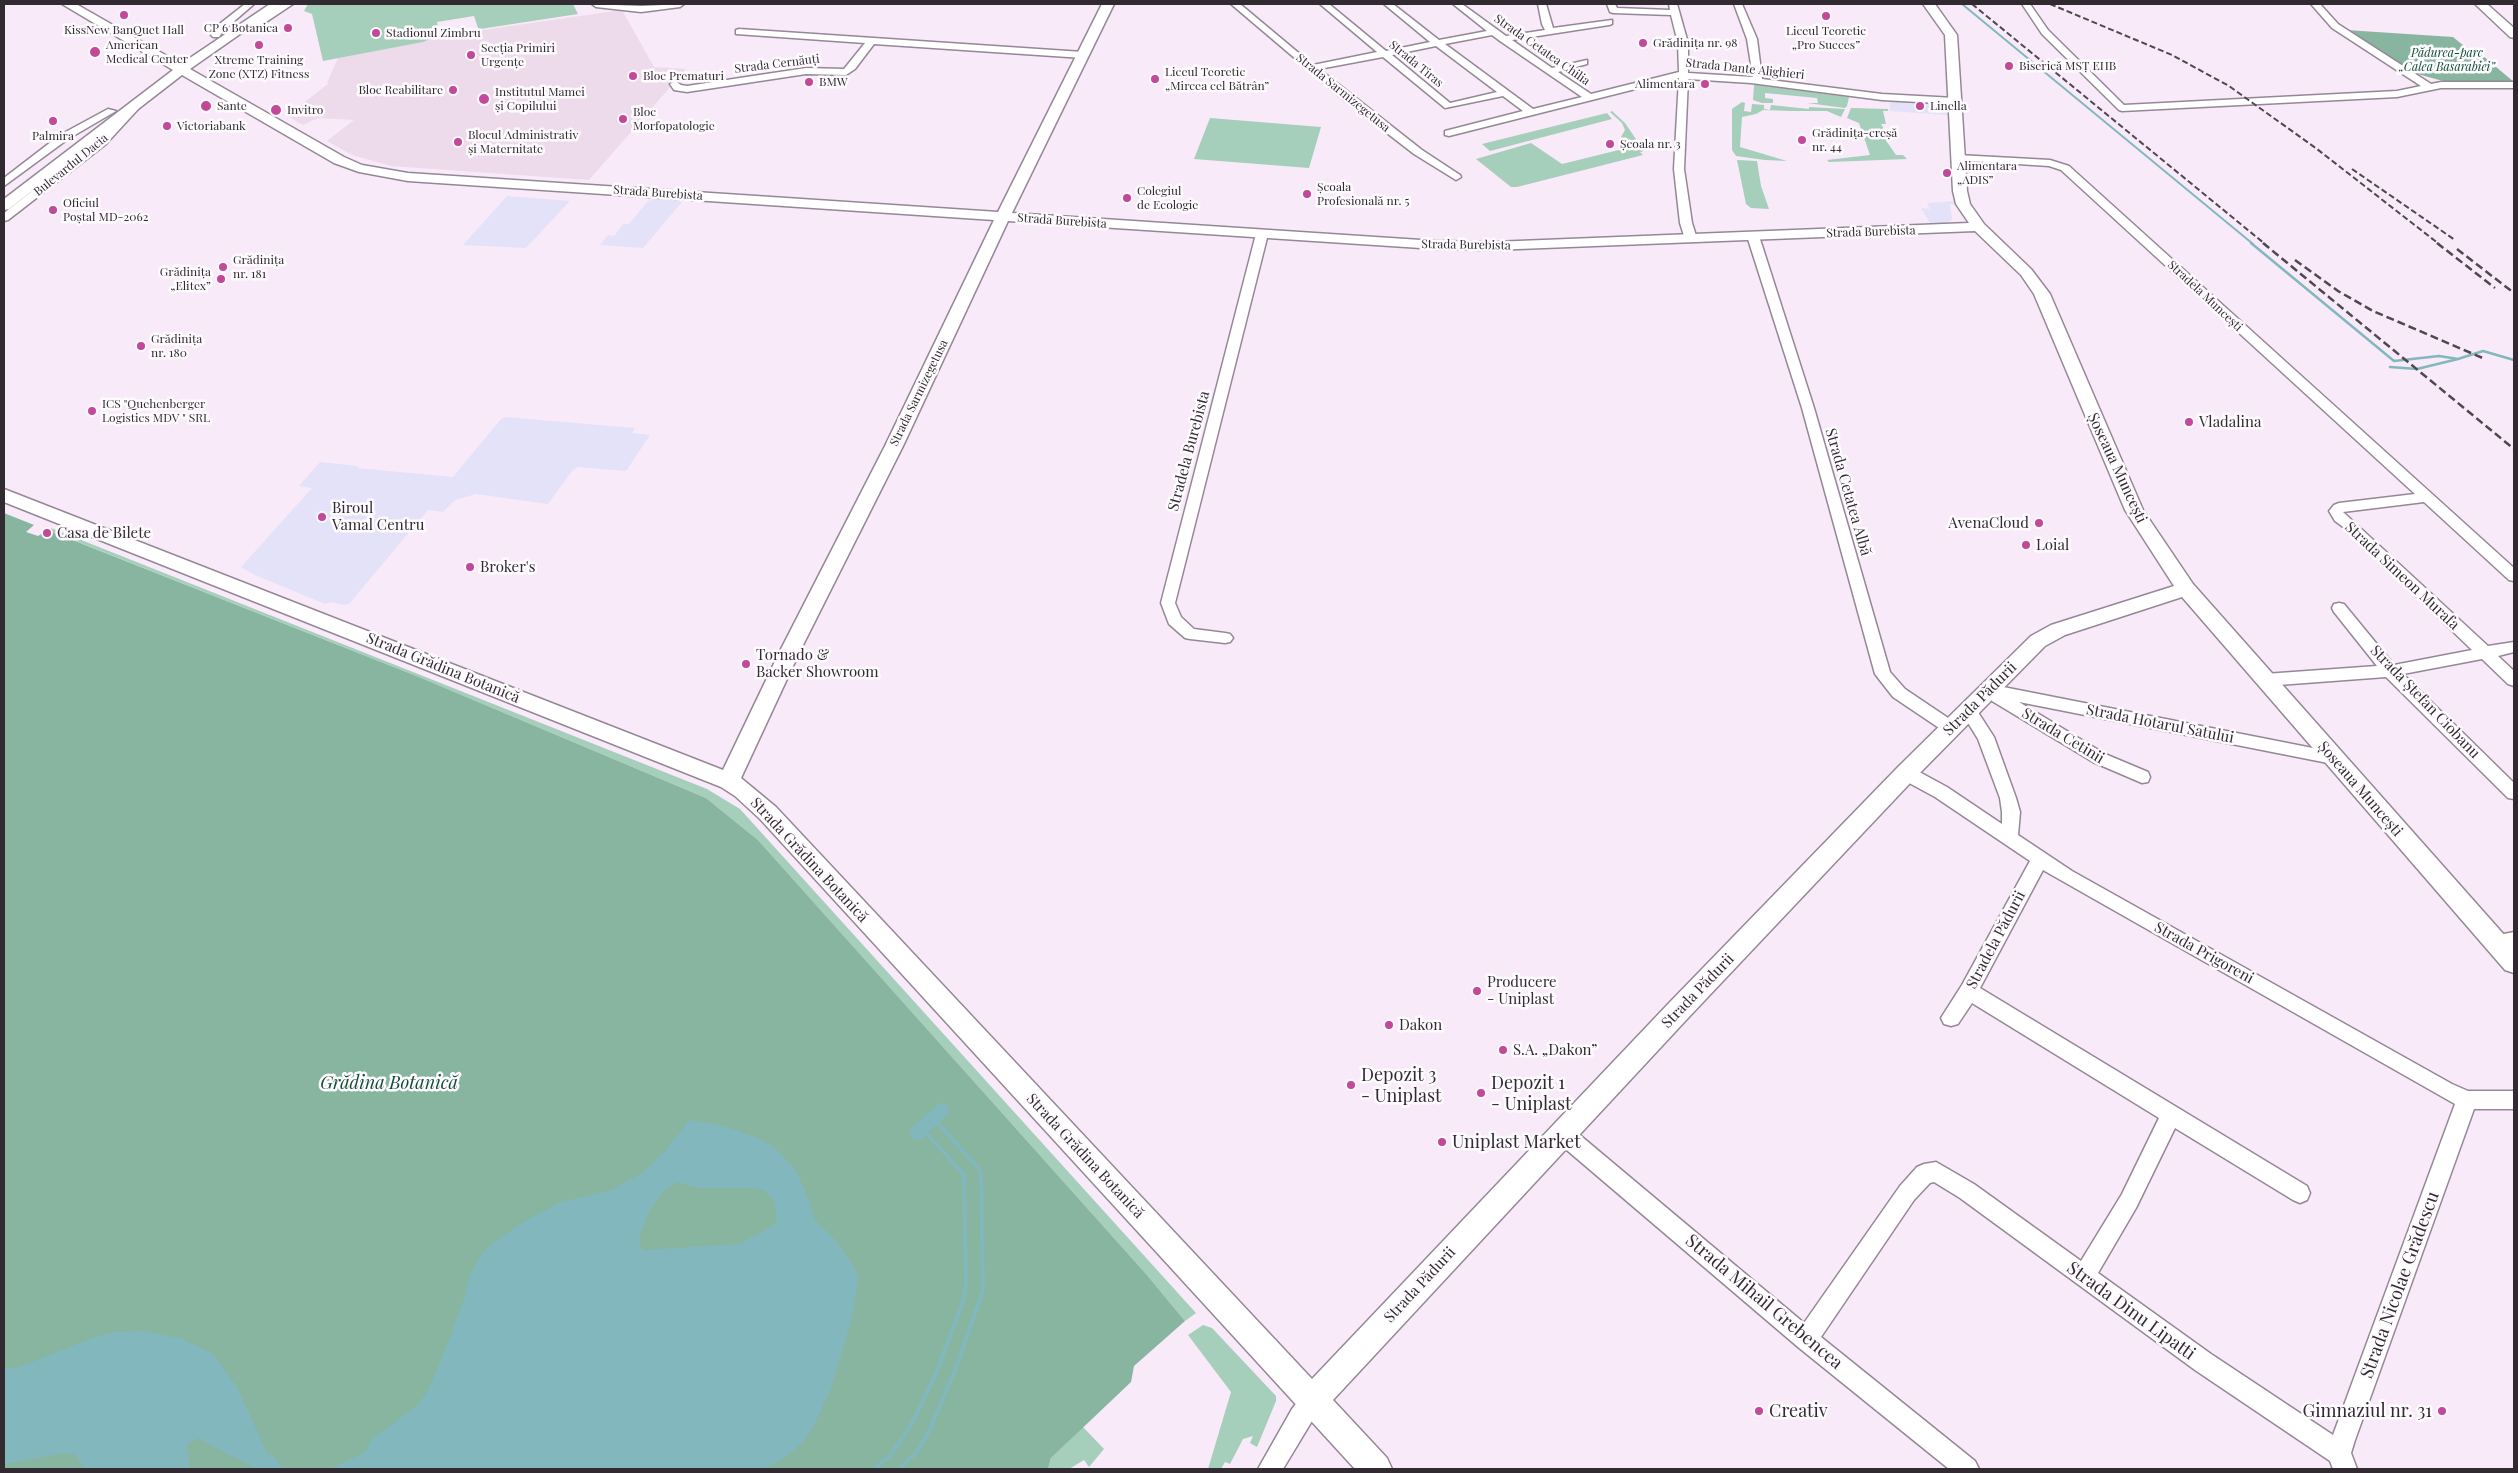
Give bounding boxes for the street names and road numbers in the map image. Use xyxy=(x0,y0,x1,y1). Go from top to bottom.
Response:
street label: Strada Cetatea Chilia xyxy=(1491,12,1593,88)
street label: Strada Tiras xyxy=(1386,38,1446,90)
street label: Strada Sarmizegetusa xyxy=(1293,51,1393,135)
street label: Strada Cernăuți xyxy=(734,52,820,76)
street label: Strada Dante Alighieri xyxy=(1685,56,1805,82)
street label: Bulevardul Dacia xyxy=(31,131,111,199)
street label: Strada Burebista xyxy=(613,183,703,203)
street label: Strada Burebista xyxy=(1017,211,1107,231)
street label: Strada Burebista xyxy=(1826,223,1916,241)
street label: Strada Burebista xyxy=(1421,237,1511,253)
street label: Stradela Muncești xyxy=(2165,258,2245,334)
street label: Strada Sarmizegetusa xyxy=(887,337,951,449)
street label: Stradela Burebista xyxy=(1164,389,1214,513)
street label: Șoseaua Muncești xyxy=(2084,410,2150,526)
street label: Strada Cetatea Albă xyxy=(1821,426,1875,558)
street label: Strada Simeon Murafa xyxy=(2341,518,2463,634)
street label: Strada Grădina Botanică xyxy=(364,629,522,707)
street label: Strada Ștefan Ciobanu xyxy=(2366,642,2484,762)
street label: Strada Pădurii xyxy=(1940,659,2020,739)
street label: Strada Hotarul Satului xyxy=(2085,701,2235,747)
street label: Strada Cetinii xyxy=(2019,704,2107,768)
street label: Șoseaua Muncești xyxy=(2314,738,2406,840)
street label: Strada Grădina Botanică xyxy=(747,794,871,926)
street label: Stradela Pădurii xyxy=(1963,888,2029,992)
street label: Strada Prigoreni xyxy=(2151,918,2257,988)
street label: Strada Pădurii xyxy=(1658,950,1738,1032)
street label: Strada Grădina Botanică xyxy=(1023,1090,1147,1222)
street label: Strada Nicolae Grădescu xyxy=(2356,1189,2444,1381)
street label: Strada Mihail Grebencea xyxy=(1681,1230,1847,1374)
street label: Strada Pădurii xyxy=(1381,1244,1459,1326)
street label: Strada Dinu Lipatti xyxy=(2063,1257,2199,1365)

